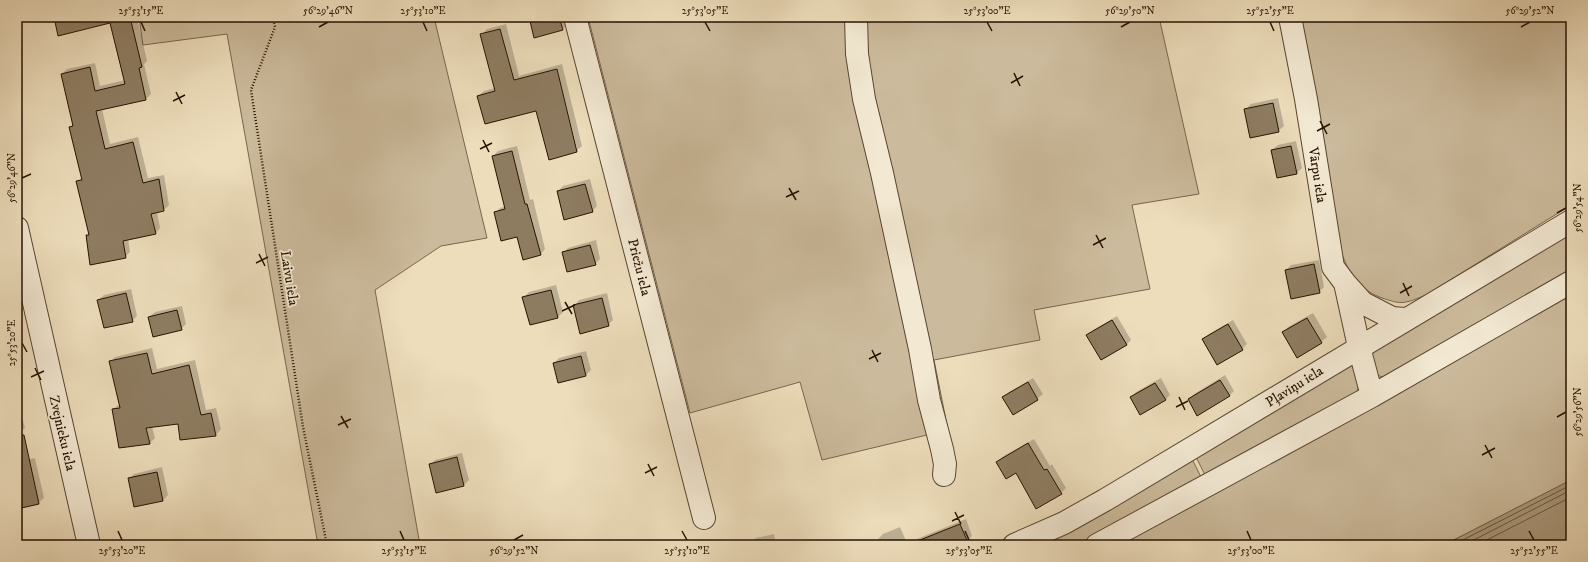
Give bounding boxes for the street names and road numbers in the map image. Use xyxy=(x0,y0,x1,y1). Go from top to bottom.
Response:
street label: Vārpu iela xyxy=(1304,145,1330,204)
street label: Priežu iela xyxy=(623,237,655,298)
street label: Laivu iela xyxy=(276,250,302,307)
street label: Pļaviņu iela xyxy=(1262,362,1327,412)
street label: Zvejnieku iela xyxy=(45,394,79,473)

